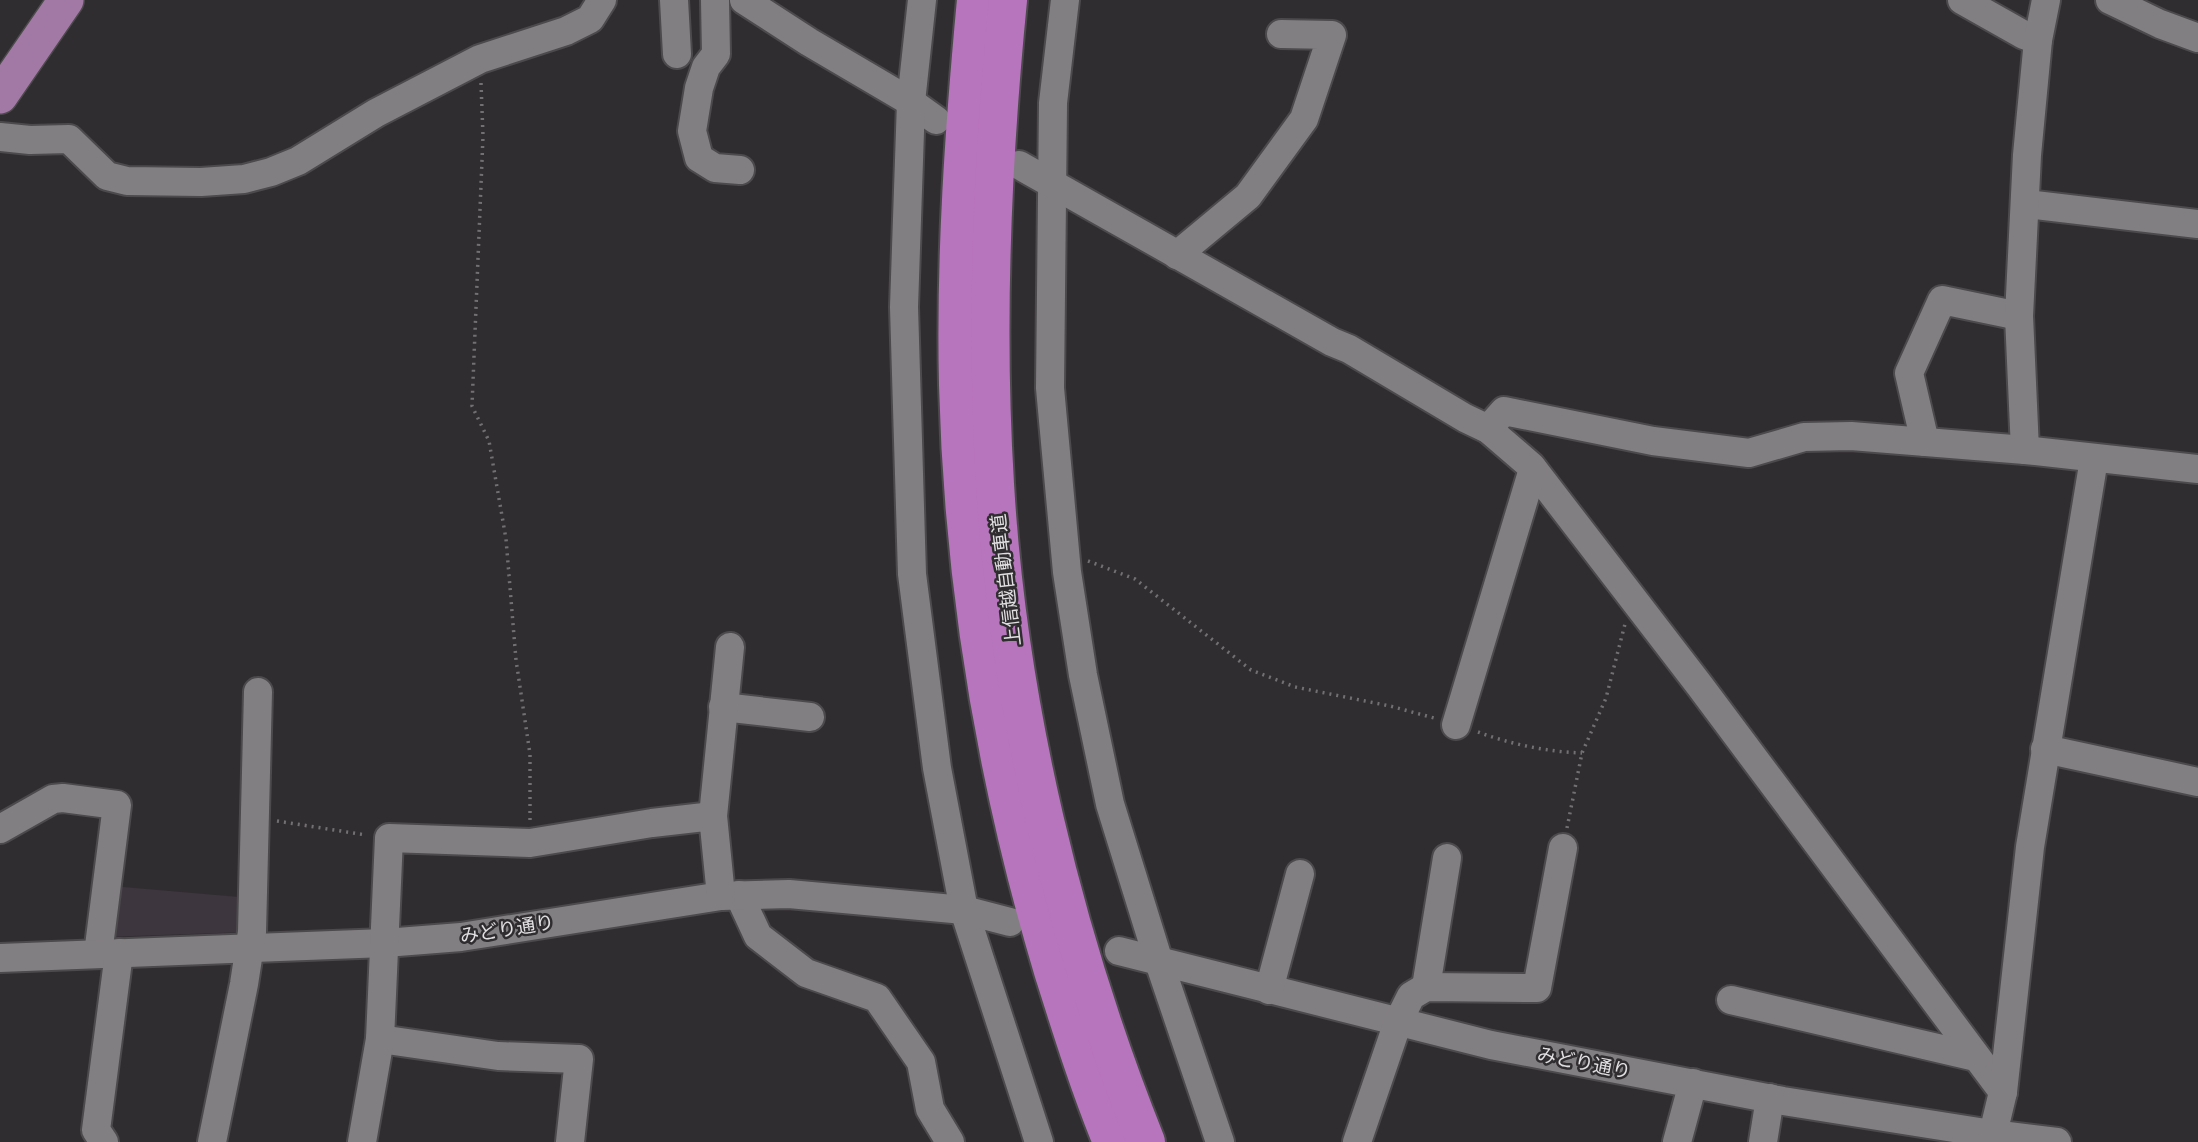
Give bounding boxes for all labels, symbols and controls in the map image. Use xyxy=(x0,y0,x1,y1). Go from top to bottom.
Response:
street label: 上信越自動車道 xyxy=(985,512,1027,648)
street label: みどり通り xyxy=(458,909,556,949)
street label: みどり通り xyxy=(1535,1042,1633,1084)

